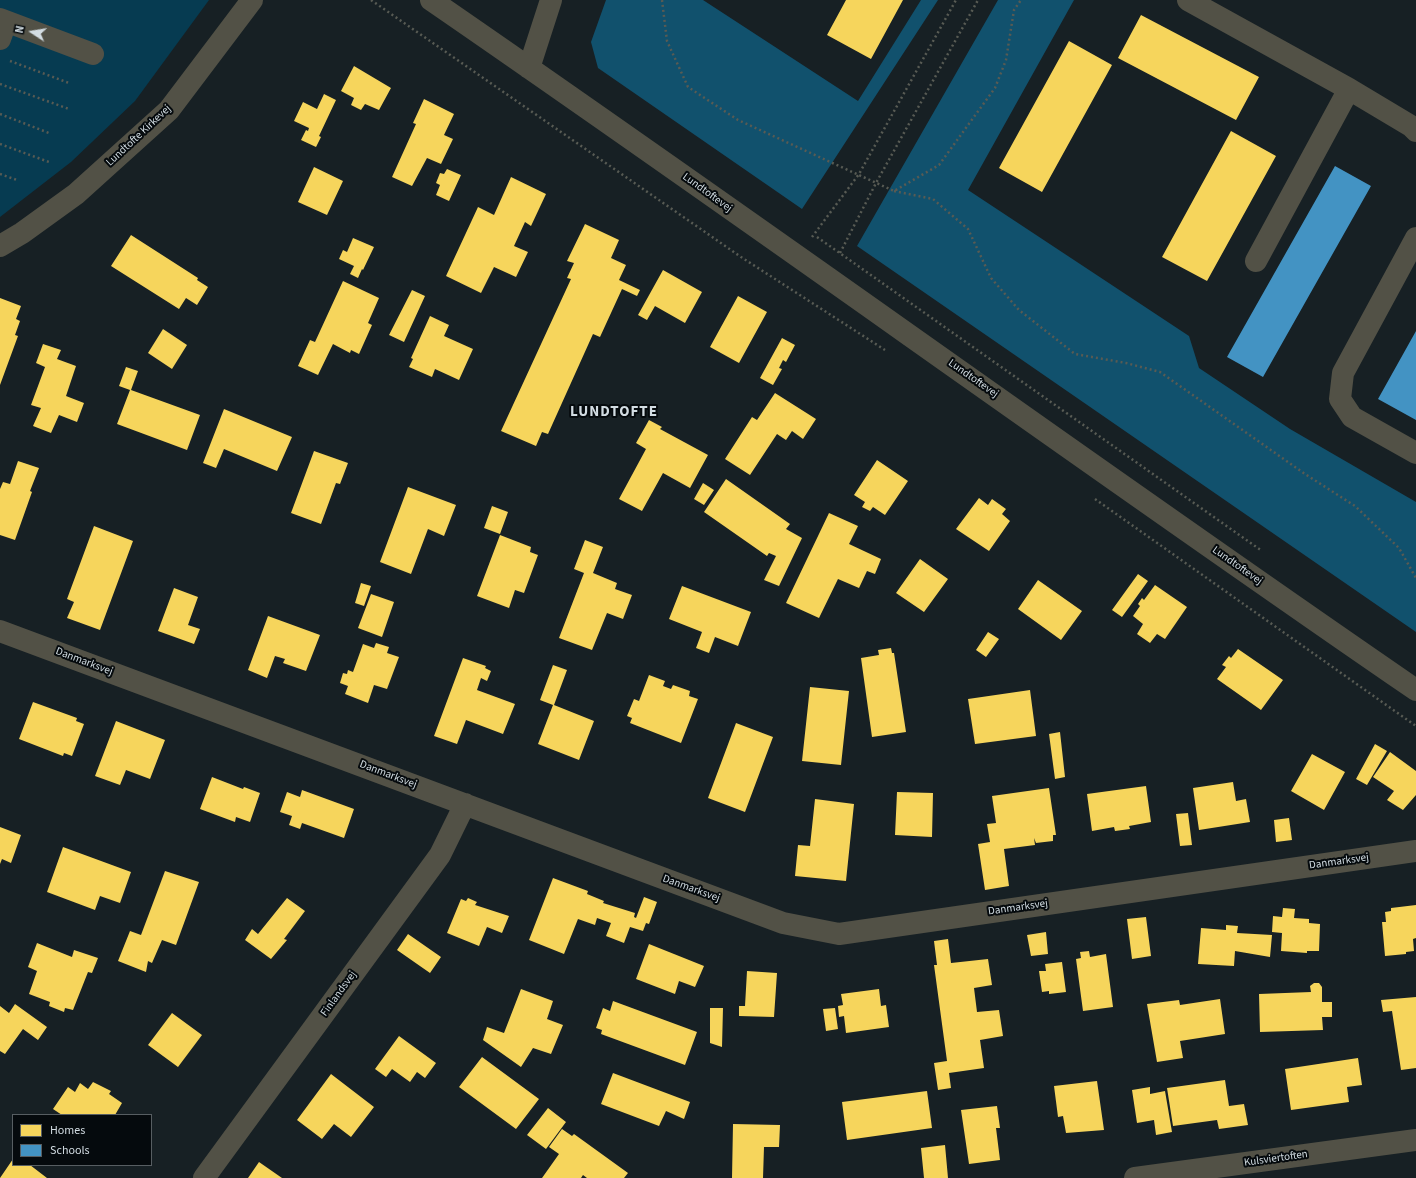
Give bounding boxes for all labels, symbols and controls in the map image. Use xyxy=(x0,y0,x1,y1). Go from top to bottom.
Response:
north arrow xyxy=(12,12,52,52)
text: N xyxy=(12,24,28,35)
street label: Lundtofte Kirkevej xyxy=(104,103,174,169)
street label: Lundtoftevej xyxy=(680,171,734,215)
street label: Lundtoftevej xyxy=(945,357,1001,401)
district label: LUNDTOFTE xyxy=(570,404,658,422)
street label: Lundtoftevej xyxy=(1209,544,1265,588)
street label: Danmarksvej xyxy=(54,645,114,679)
street label: Danmarksvej xyxy=(358,758,418,792)
street label: Danmarksvej xyxy=(1308,851,1370,873)
street label: Danmarksvej xyxy=(660,873,722,905)
street label: Danmarksvej xyxy=(987,897,1049,919)
street label: Finlandsvej xyxy=(318,969,360,1019)
legend xyxy=(12,1114,152,1166)
text: Homes xyxy=(50,1122,85,1139)
text: Schools xyxy=(50,1142,90,1159)
street label: Kulsviertoften xyxy=(1243,1148,1309,1170)

